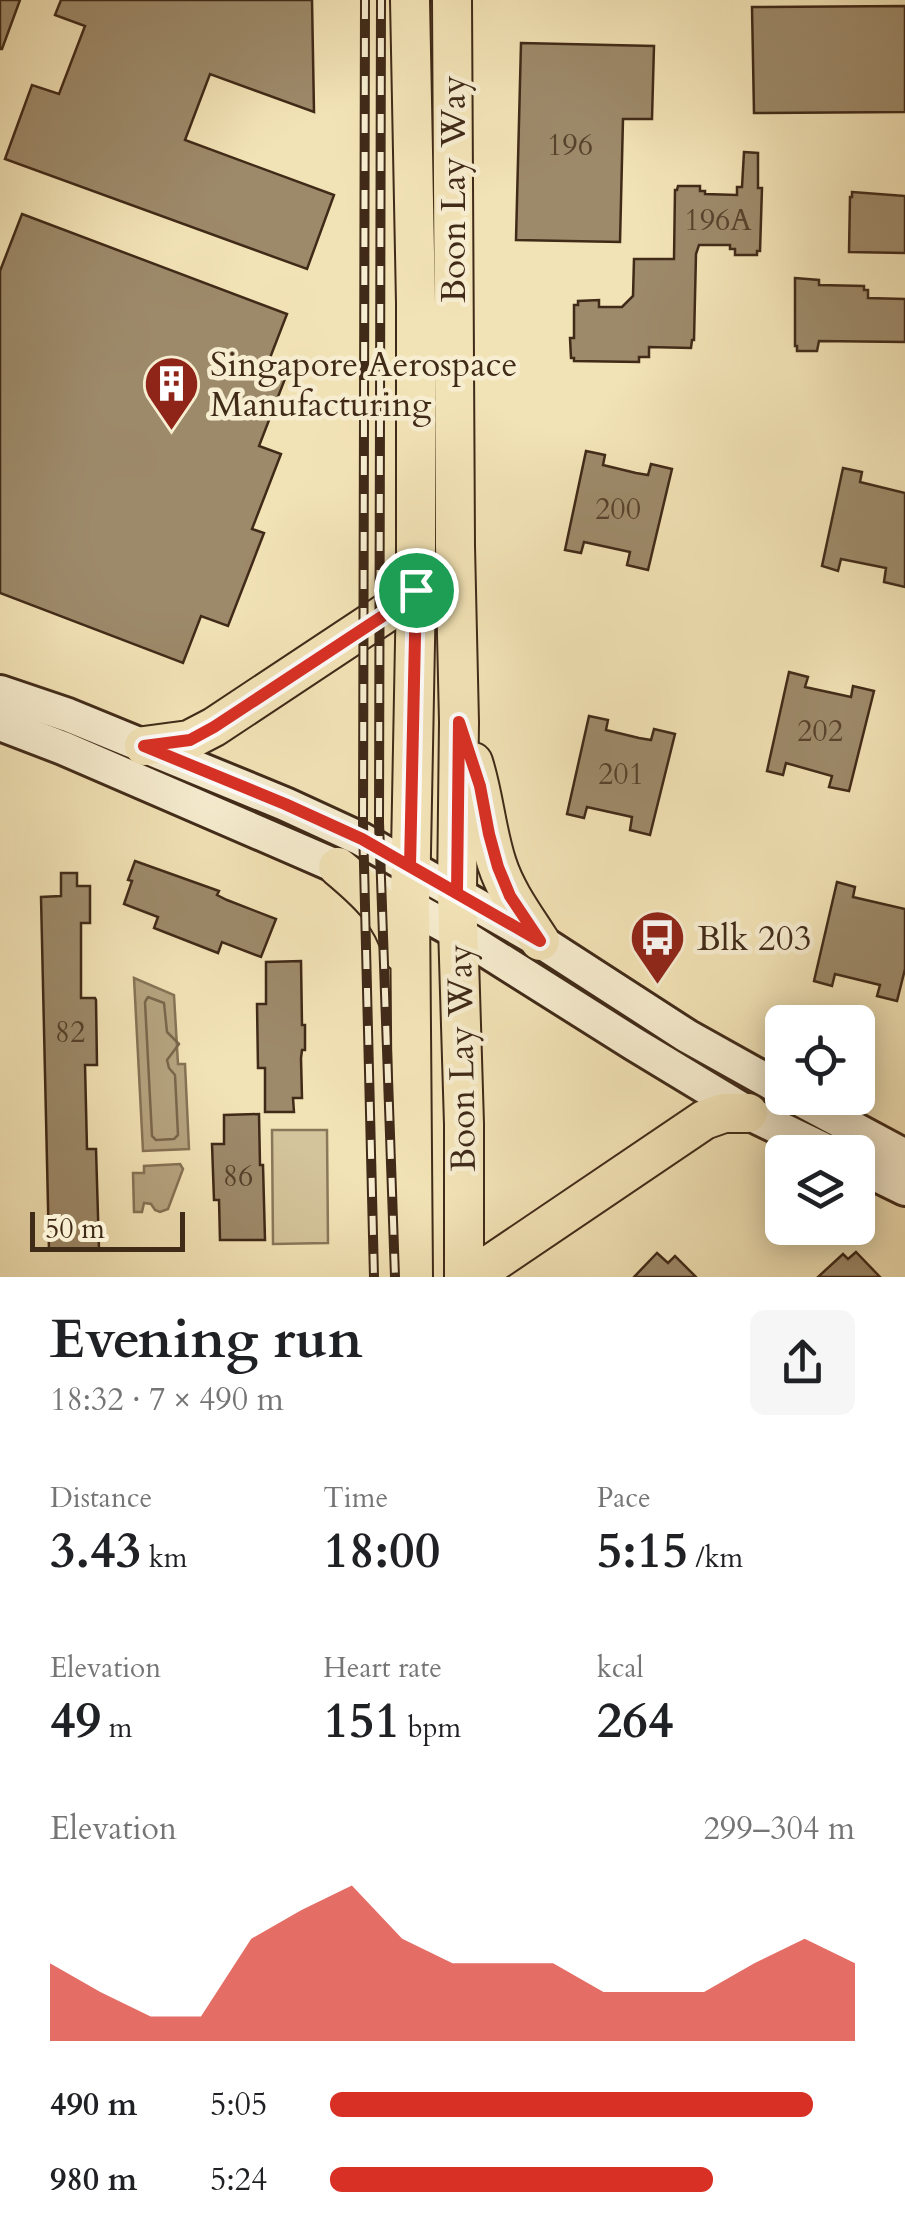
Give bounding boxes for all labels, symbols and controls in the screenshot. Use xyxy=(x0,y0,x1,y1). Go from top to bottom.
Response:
street label: Boon Lay Way xyxy=(430,75,478,303)
house number: 196 xyxy=(547,125,593,166)
house number: 196A xyxy=(684,200,752,241)
place label: Singapore Aerospace Manufacturing xyxy=(210,341,517,429)
building icon: Singapore Aerospace Manufacturing xyxy=(141,354,201,433)
house number: 200 xyxy=(595,489,641,530)
pin xyxy=(374,548,459,633)
icon: arrive xyxy=(389,563,444,618)
house number: 202 xyxy=(797,711,843,752)
house number: 201 xyxy=(598,754,644,795)
bus stop icon: Blk 203 xyxy=(628,908,688,987)
place label: Blk 203 xyxy=(697,915,812,963)
street label: Boon Lay Way xyxy=(436,943,488,1172)
map controls xyxy=(765,1005,875,1245)
button: locate xyxy=(765,1005,875,1115)
house number: 82 xyxy=(55,1012,85,1053)
button: layers xyxy=(765,1135,875,1245)
house number: 86 xyxy=(223,1156,253,1197)
scale bar xyxy=(30,1207,185,1252)
text: 50 m xyxy=(45,1210,105,1248)
text: Evening run xyxy=(50,1303,363,1377)
button: share xyxy=(750,1310,855,1415)
text: 18:32 · 7 × 490 m xyxy=(50,1378,284,1422)
text: Distance xyxy=(50,1479,152,1517)
text: Time xyxy=(323,1479,388,1517)
text: Pace xyxy=(597,1479,651,1517)
text: 3.43 xyxy=(50,1517,141,1585)
text: 18:00 xyxy=(323,1517,440,1585)
text: 5:15 xyxy=(597,1517,688,1585)
text: km xyxy=(141,1539,188,1577)
text: /km xyxy=(688,1539,743,1577)
text: Elevation xyxy=(50,1649,161,1687)
text: Heart rate xyxy=(323,1649,442,1687)
text: kcal xyxy=(597,1649,644,1687)
text: 49 xyxy=(50,1687,101,1755)
text: 151 xyxy=(323,1687,400,1755)
text: 264 xyxy=(597,1687,674,1755)
text: m xyxy=(101,1709,132,1747)
text: bpm xyxy=(400,1709,461,1747)
text: Elevation xyxy=(50,1807,177,1851)
text: 299–304 m xyxy=(703,1807,855,1851)
text: 490 m xyxy=(50,2083,137,2127)
text: 5:05 xyxy=(210,2083,267,2127)
text: 980 m xyxy=(50,2158,137,2202)
text: 5:24 xyxy=(210,2158,267,2202)

